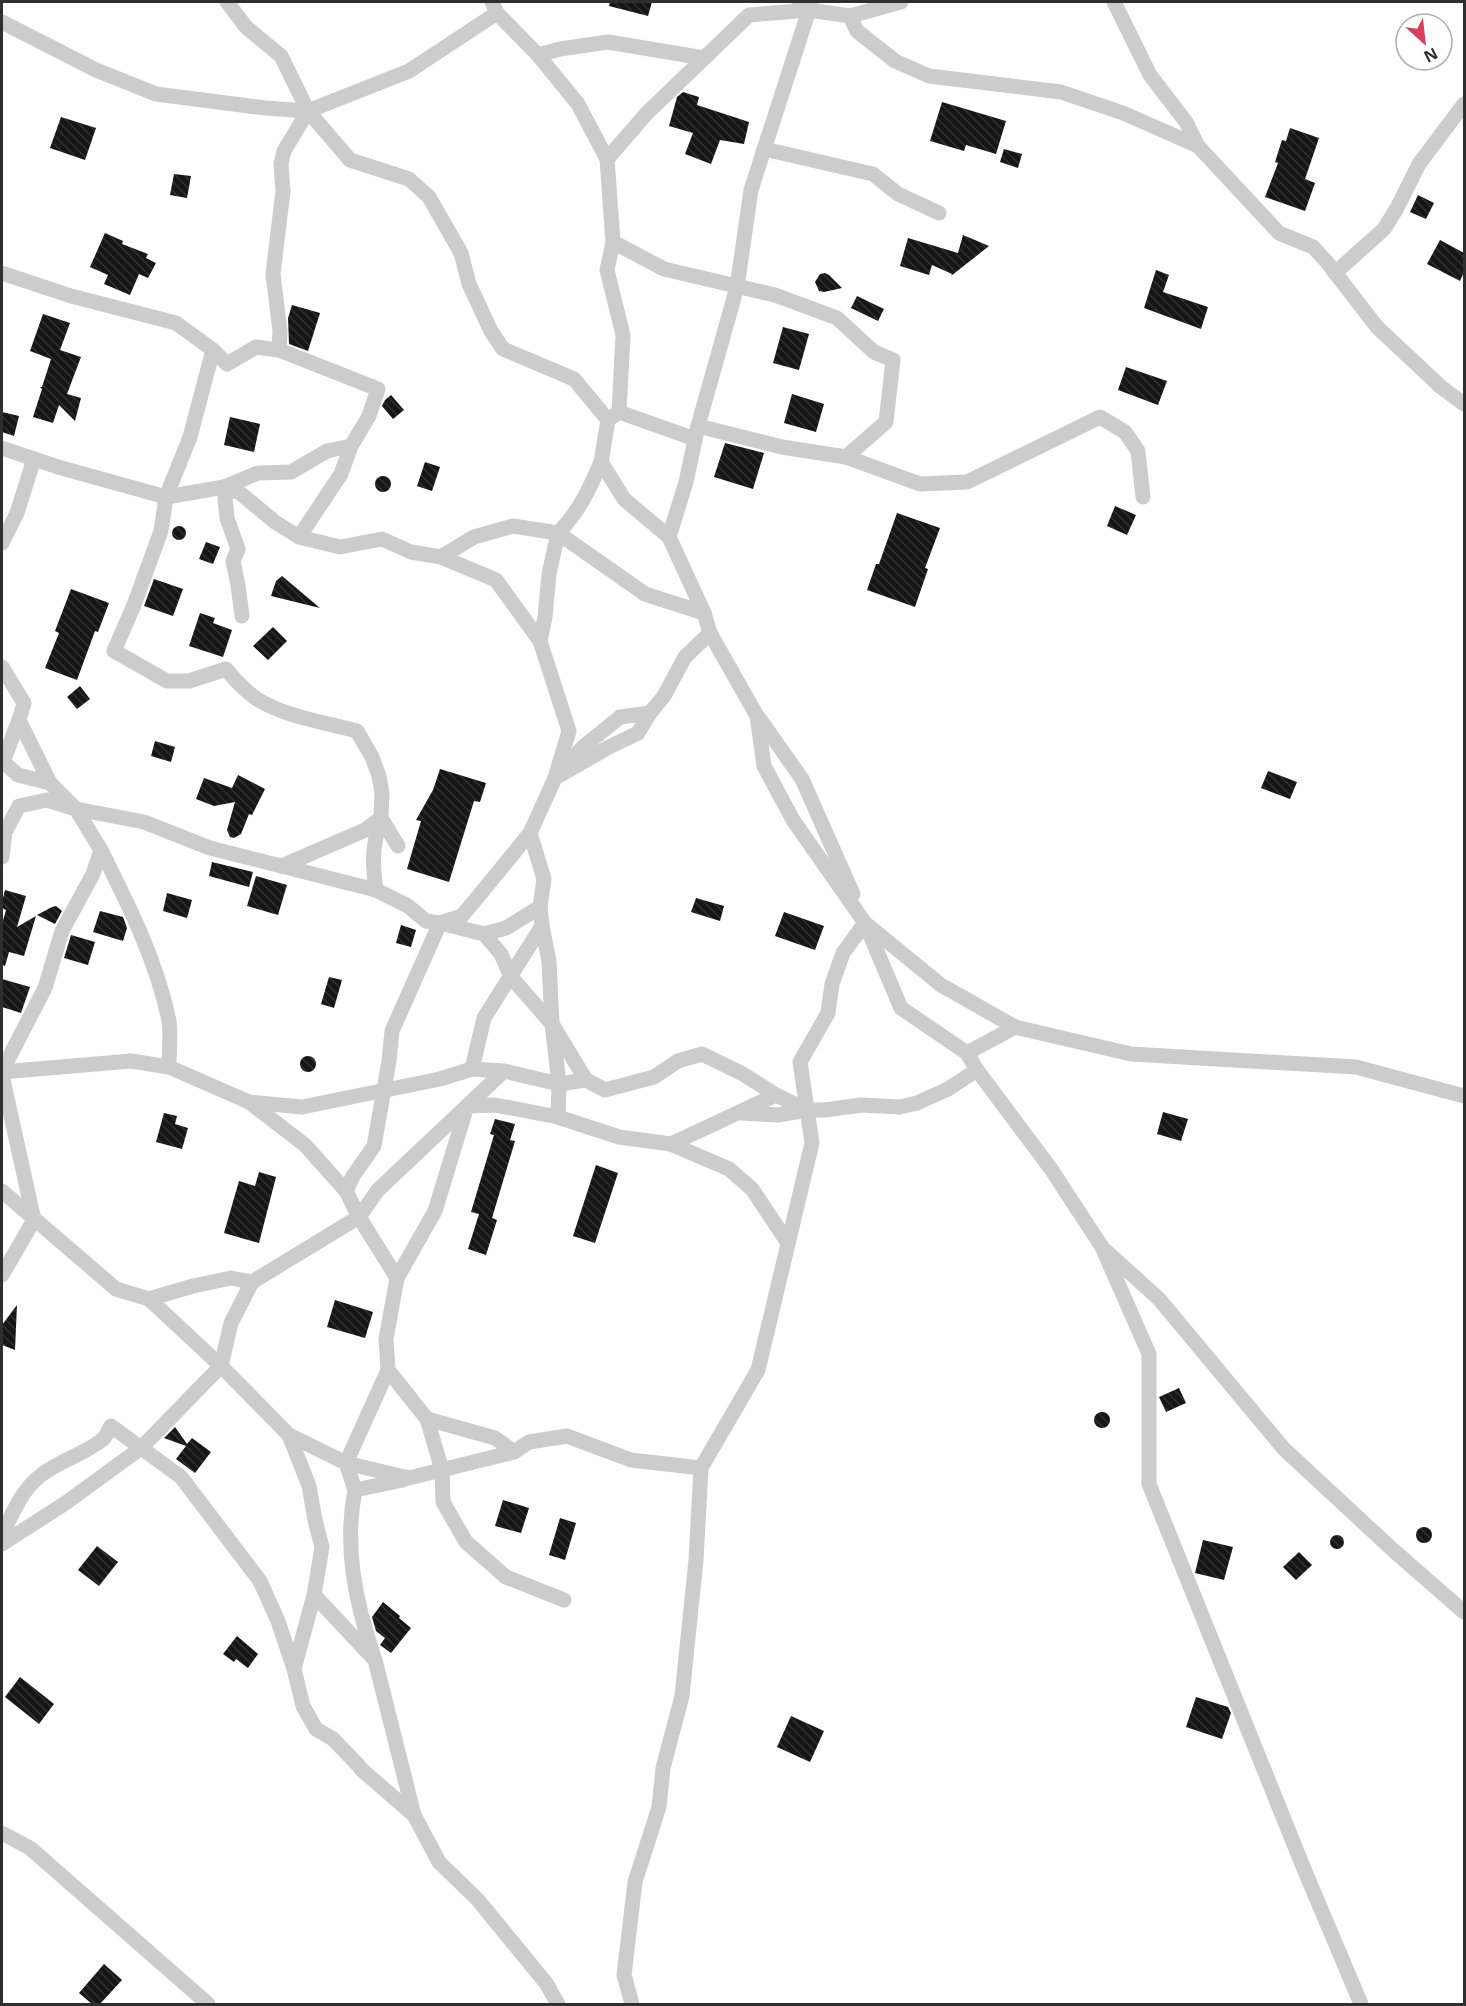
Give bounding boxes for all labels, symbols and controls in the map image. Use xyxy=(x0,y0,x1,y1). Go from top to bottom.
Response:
north arrow xyxy=(1394,12,1454,72)
text: N xyxy=(1420,43,1442,68)

